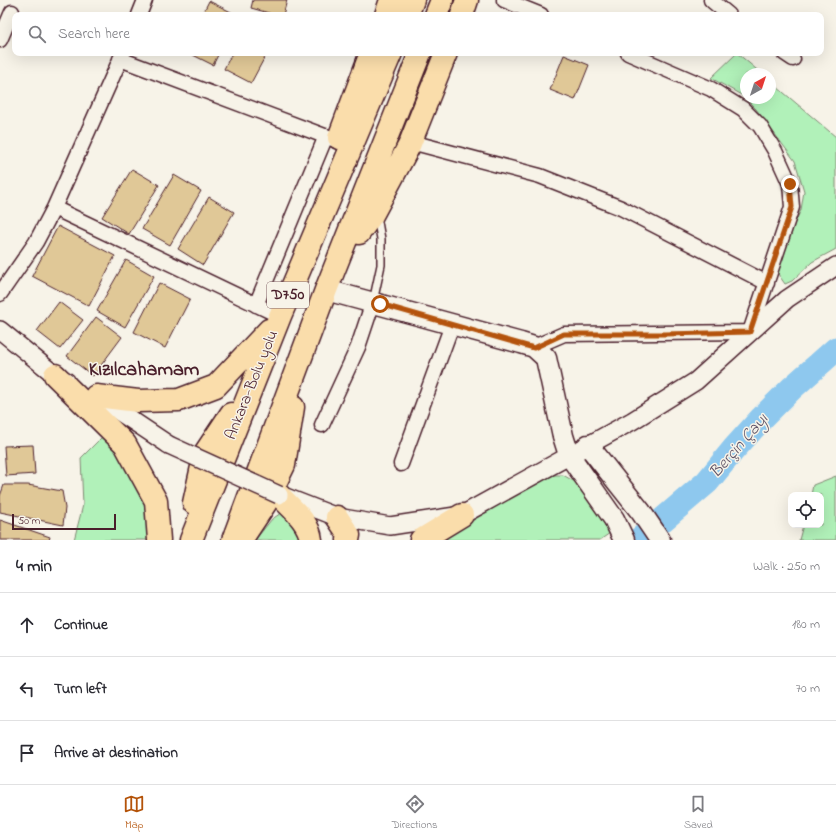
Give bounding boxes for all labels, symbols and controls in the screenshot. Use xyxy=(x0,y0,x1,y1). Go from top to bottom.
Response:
search box xyxy=(12,12,824,56)
icon: search xyxy=(26,23,48,45)
text: Search here xyxy=(58,23,130,45)
north arrow xyxy=(740,68,776,104)
route end xyxy=(781,175,799,193)
road number: D750 xyxy=(267,282,309,308)
route start xyxy=(371,295,389,313)
street label: Ankara-Bolu yolu xyxy=(219,327,285,443)
district label: Kızılcahamam xyxy=(89,356,200,385)
water label: Berçin Çayı xyxy=(704,407,776,485)
map controls xyxy=(788,492,824,528)
button: locate xyxy=(788,492,824,528)
scale bar xyxy=(12,512,116,531)
text: 50 m xyxy=(18,513,40,529)
text: 4 min xyxy=(16,554,52,579)
text: Walk · 250 m xyxy=(753,557,820,576)
icon: ahead xyxy=(16,614,38,636)
text: Continue xyxy=(54,614,108,636)
text: 180 m xyxy=(792,615,820,634)
icon: left xyxy=(16,678,38,700)
text: Turn left xyxy=(54,678,107,700)
text: 70 m xyxy=(796,679,820,698)
icon: arrive xyxy=(16,742,38,764)
text: Arrive at destination xyxy=(54,742,178,764)
tab: Map xyxy=(123,793,145,833)
tab: Directions xyxy=(392,793,438,833)
tab: Saved xyxy=(684,793,713,833)

